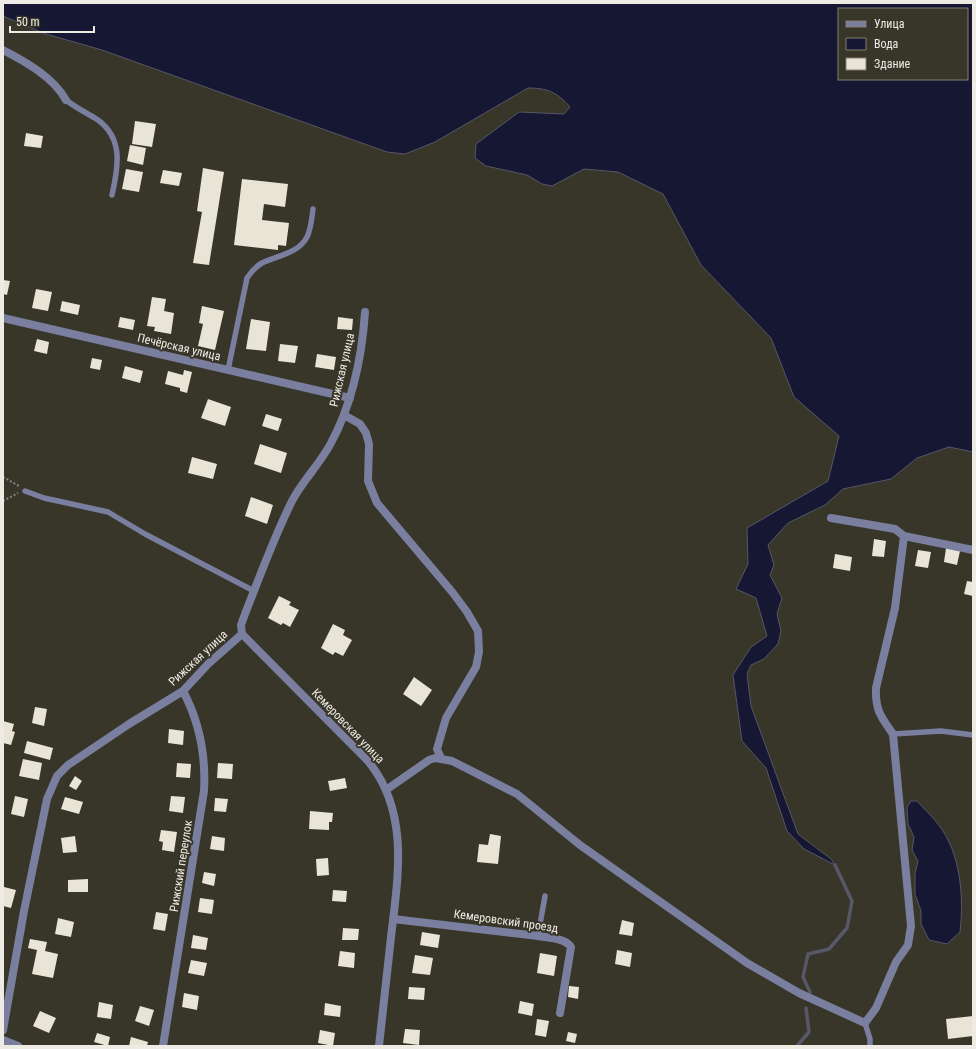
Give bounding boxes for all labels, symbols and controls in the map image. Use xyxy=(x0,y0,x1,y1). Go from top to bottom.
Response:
scale bar xyxy=(10,8,94,34)
legend xyxy=(838,8,968,80)
text: 50 m xyxy=(16,15,40,29)
text: Улица xyxy=(874,17,905,31)
text: Вода xyxy=(874,37,899,51)
text: Здание xyxy=(874,57,911,71)
street label: Печёрская улица xyxy=(136,331,222,363)
street label: Рижская улица xyxy=(327,332,357,408)
street label: Рижская улица xyxy=(166,627,230,689)
street label: Кемеровская улица xyxy=(309,686,387,766)
street label: Рижский переулок xyxy=(167,819,195,913)
street label: Кемеровский проезд xyxy=(453,907,560,935)

